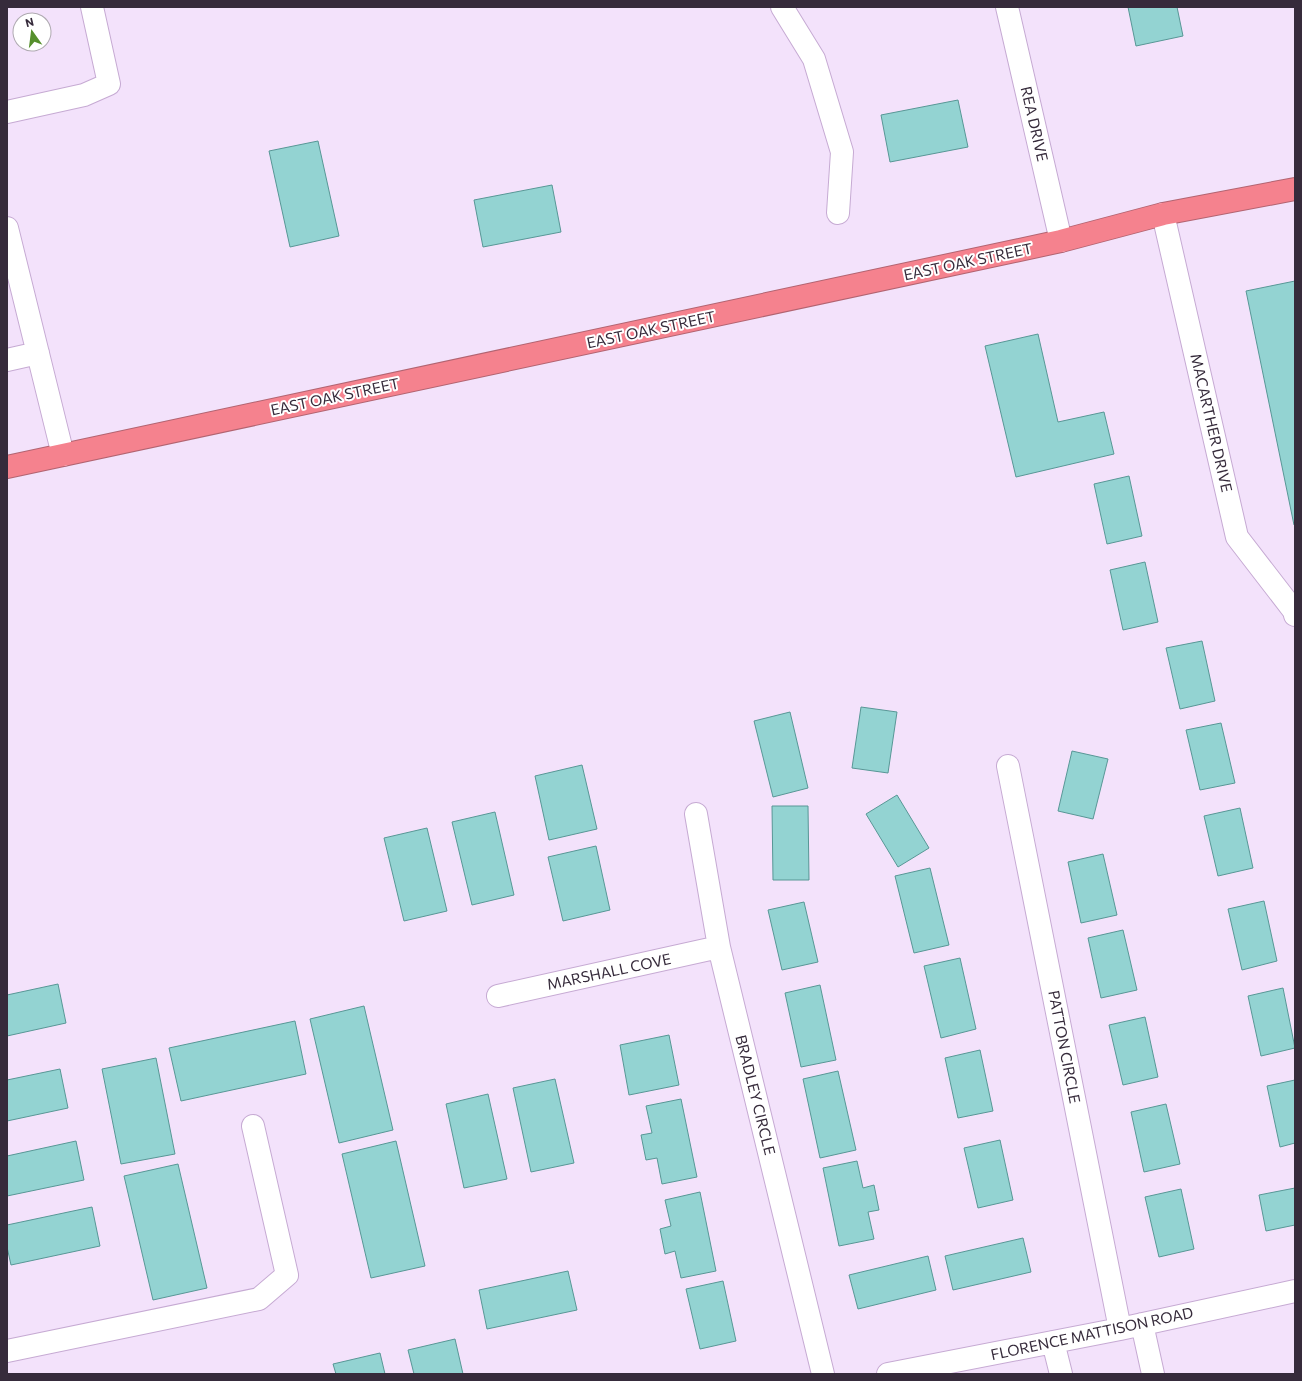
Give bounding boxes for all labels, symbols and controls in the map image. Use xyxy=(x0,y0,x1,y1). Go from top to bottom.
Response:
north arrow xyxy=(12,12,52,52)
text: N xyxy=(24,15,35,29)
street label: REA DRIVE xyxy=(1018,84,1052,163)
street label: EAST OAK STREET xyxy=(902,239,1034,283)
street label: EAST OAK STREET xyxy=(585,307,717,351)
street label: MACARTHER DRIVE xyxy=(1187,352,1237,494)
street label: EAST OAK STREET xyxy=(269,374,401,418)
street label: MARSHALL COVE xyxy=(545,949,673,993)
street label: PATTON CIRCLE xyxy=(1045,989,1085,1105)
street label: BRADLEY CIRCLE xyxy=(732,1033,780,1157)
street label: FLORENCE MATTISON ROAD xyxy=(989,1303,1195,1363)

